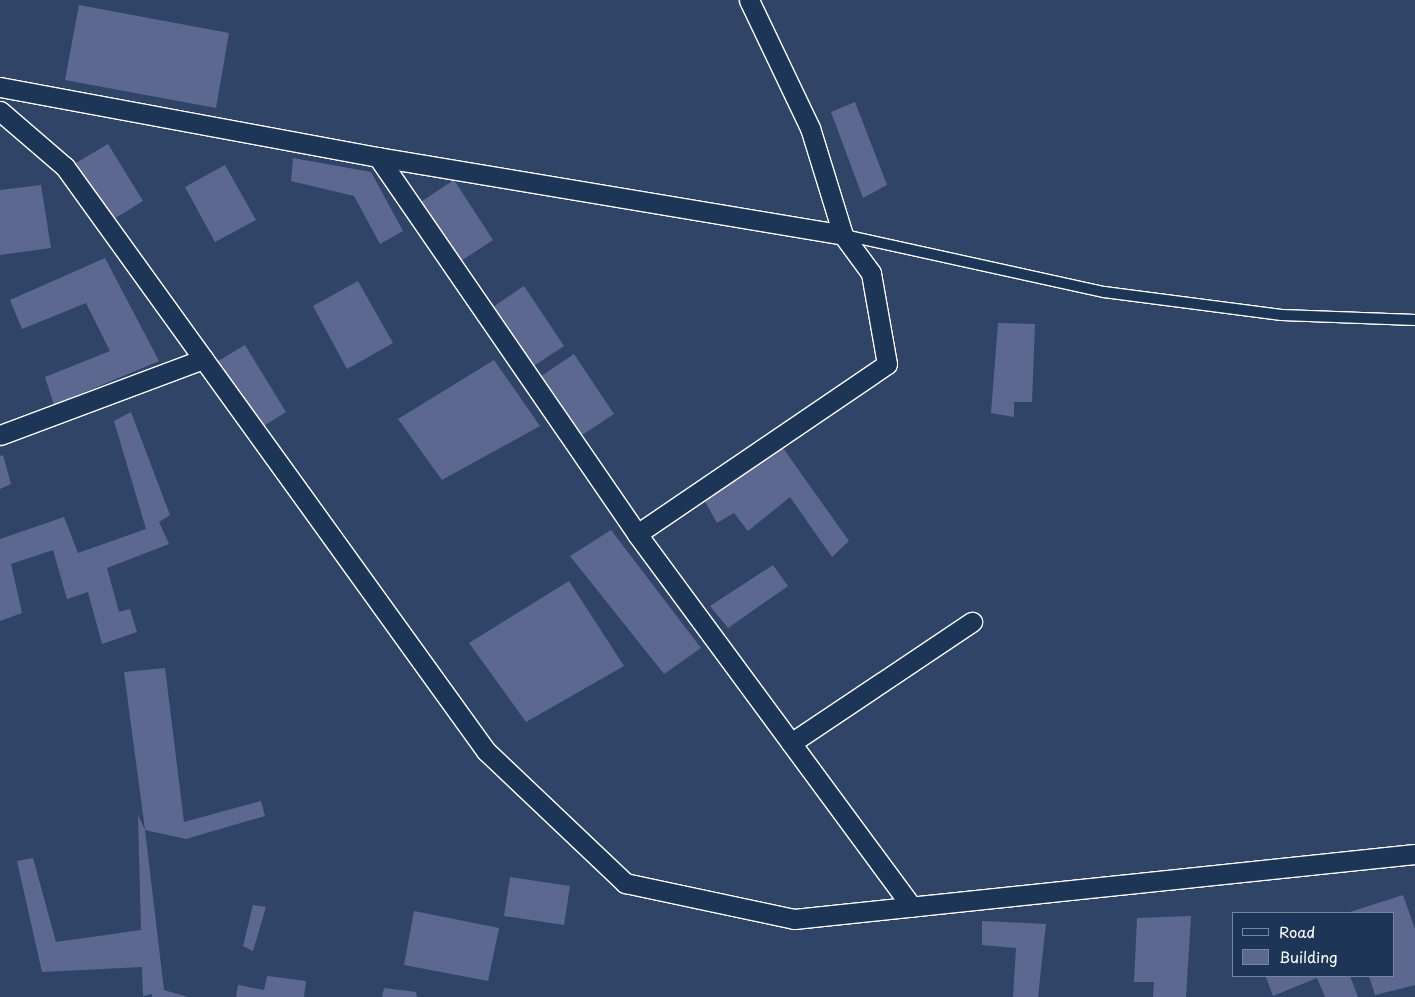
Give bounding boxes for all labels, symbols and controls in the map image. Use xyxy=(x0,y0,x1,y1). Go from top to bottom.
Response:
legend xyxy=(1232,912,1395,977)
text: Road xyxy=(1279,920,1315,943)
text: Building xyxy=(1279,945,1338,968)

